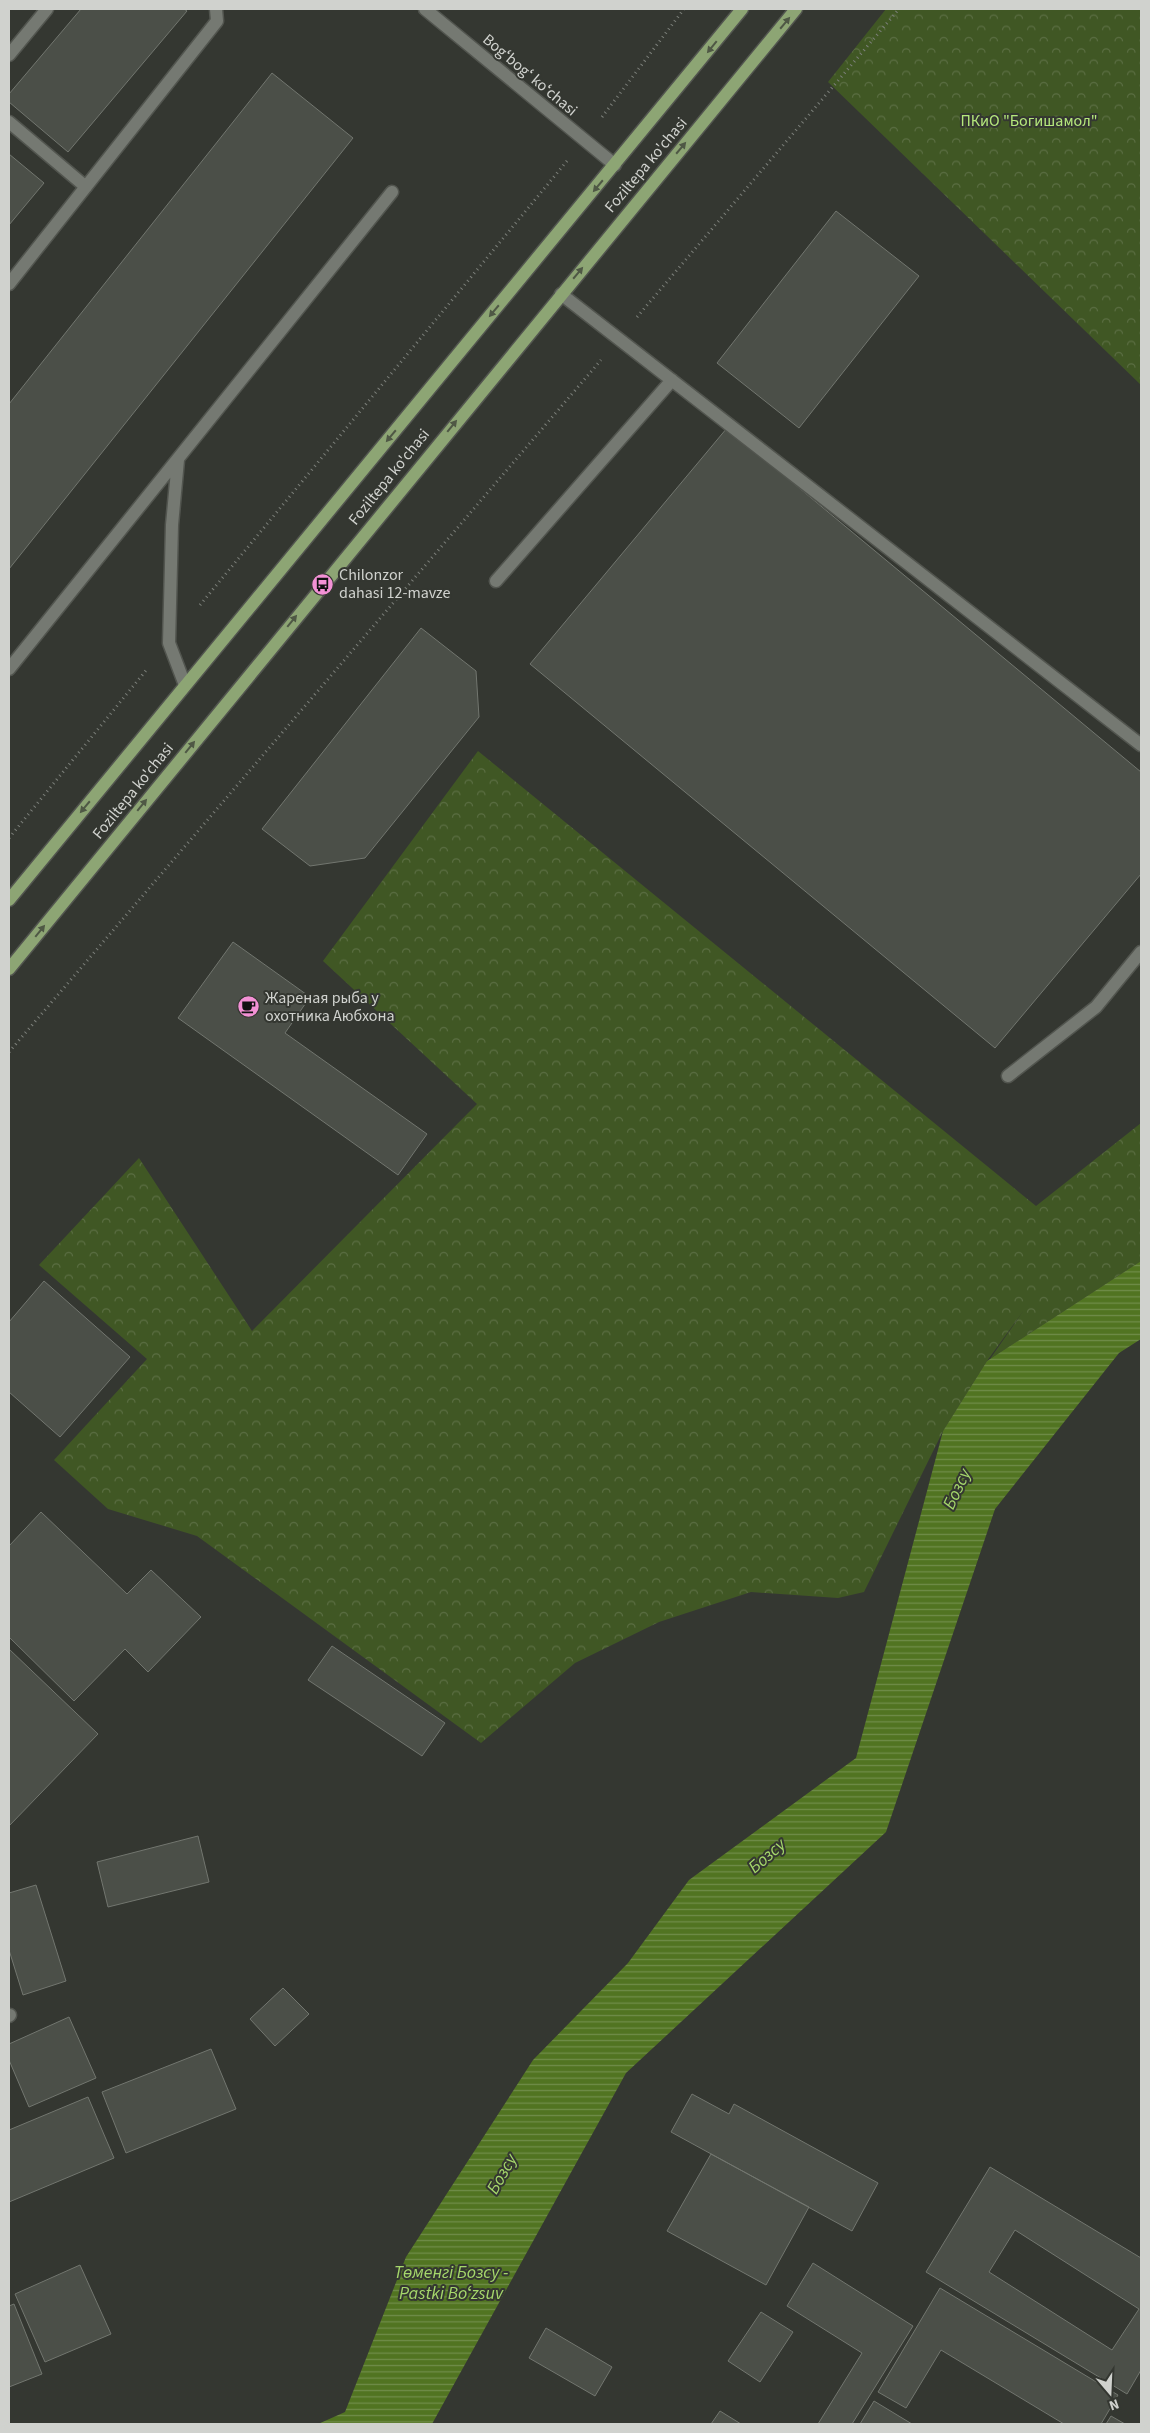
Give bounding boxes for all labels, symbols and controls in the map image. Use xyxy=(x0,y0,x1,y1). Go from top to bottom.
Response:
one-way arrow xyxy=(779,17,790,30)
street label: Bogʻbogʻ koʻchasi xyxy=(478,29,582,121)
one-way arrow xyxy=(706,40,717,53)
park label: ПКиО "Богишамол" xyxy=(961,110,1098,132)
street label: Foziltepa ko'chasi xyxy=(600,113,692,217)
one-way arrow xyxy=(676,142,687,155)
one-way arrow xyxy=(592,179,603,192)
one-way arrow xyxy=(572,267,583,280)
one-way arrow xyxy=(489,304,500,317)
one-way arrow xyxy=(447,420,458,433)
street label: Foziltepa ko'chasi xyxy=(343,424,435,530)
one-way arrow xyxy=(385,430,396,443)
place label: Chilonzor dahasi 12-mavze xyxy=(339,564,450,604)
bus stop icon: Chilonzor dahasi 12-mavze xyxy=(311,572,335,596)
one-way arrow xyxy=(287,615,298,628)
street label: Foziltepa ko'chasi xyxy=(87,738,179,844)
one-way arrow xyxy=(184,741,195,754)
one-way arrow xyxy=(137,799,148,812)
one-way arrow xyxy=(79,801,90,814)
one-way arrow xyxy=(34,925,45,938)
place label: Жареная рыба у охотника Аюбхона xyxy=(265,987,395,1027)
cafe icon: Жареная рыба у охотника Аюбхона xyxy=(237,995,261,1019)
water label: Бозсу xyxy=(937,1464,978,1514)
water label: Бозсу xyxy=(743,1832,792,1879)
water label: Бозсу xyxy=(481,2149,524,2199)
water label: Төменгі Бозсу - Pastki Boʻzsuv xyxy=(394,2260,508,2306)
north arrow xyxy=(1085,2368,1135,2418)
text: N xyxy=(1106,2393,1122,2415)

